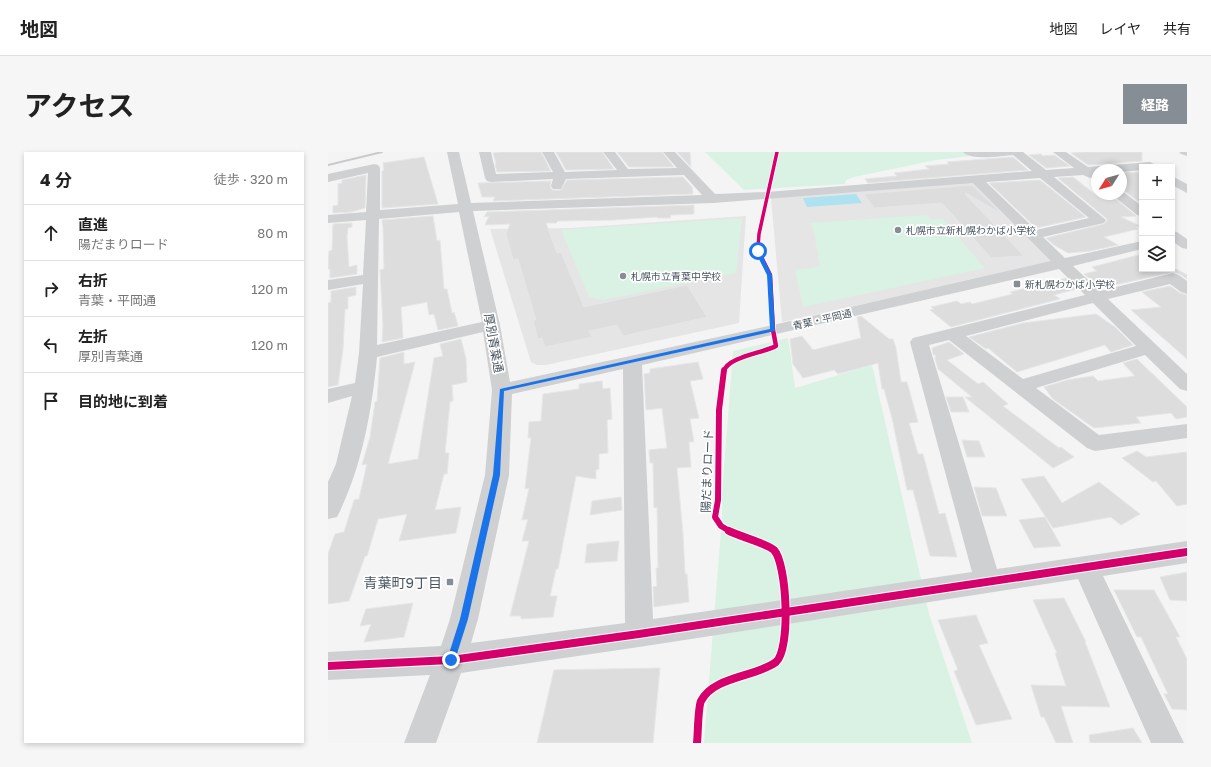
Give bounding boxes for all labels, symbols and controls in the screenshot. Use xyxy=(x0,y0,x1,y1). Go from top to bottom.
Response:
text: 地図 xyxy=(20,17,58,40)
text: 地図 xyxy=(1049,20,1077,37)
text: レイヤ xyxy=(1099,20,1141,37)
text: 共有 xyxy=(1163,20,1191,37)
button: 経路 xyxy=(1123,84,1187,124)
text: アクセス xyxy=(24,89,135,122)
north arrow xyxy=(1091,164,1127,200)
map controls xyxy=(1139,164,1175,272)
button: + xyxy=(1139,164,1175,200)
text: 4 分 xyxy=(40,169,72,190)
text: 徒歩 · 320 m xyxy=(214,171,288,187)
button: − xyxy=(1139,200,1175,236)
text: 直進 xyxy=(78,215,108,233)
icon: ahead xyxy=(40,222,62,244)
place label: 札幌市立新札幌わかば小学校 xyxy=(906,224,1036,236)
text: 80 m xyxy=(257,225,288,241)
marker: 札幌市立新札幌わかば小学校 xyxy=(893,225,903,235)
text: 陽だまりロード xyxy=(78,236,169,252)
button: layers xyxy=(1139,236,1175,272)
route start xyxy=(749,242,767,260)
place label: 札幌市立青葉中学校 xyxy=(631,270,721,282)
text: 右折 xyxy=(78,271,108,289)
marker: 札幌市立青葉中学校 xyxy=(618,271,628,281)
icon: right xyxy=(40,278,62,300)
place label: 新札幌わかば小学校 xyxy=(1025,278,1115,290)
marker: 新札幌わかば小学校 xyxy=(1012,279,1022,289)
text: 120 m xyxy=(251,281,288,297)
text: 青葉・平岡通 xyxy=(78,292,156,308)
street label: 青葉・平岡通 xyxy=(791,306,853,332)
street label: 厚別青葉通 xyxy=(481,312,507,374)
text: 左折 xyxy=(78,327,108,345)
icon: left xyxy=(40,334,62,356)
text: 120 m xyxy=(251,337,288,353)
text: 厚別青葉通 xyxy=(78,348,143,364)
icon: arrive xyxy=(40,390,62,412)
text: 目的地に到着 xyxy=(78,392,168,410)
street label: 陽だまりロード xyxy=(698,429,716,513)
place label: 青葉町9丁目 xyxy=(364,574,442,591)
marker: 青葉町9丁目 xyxy=(445,577,455,587)
route end xyxy=(442,651,460,669)

